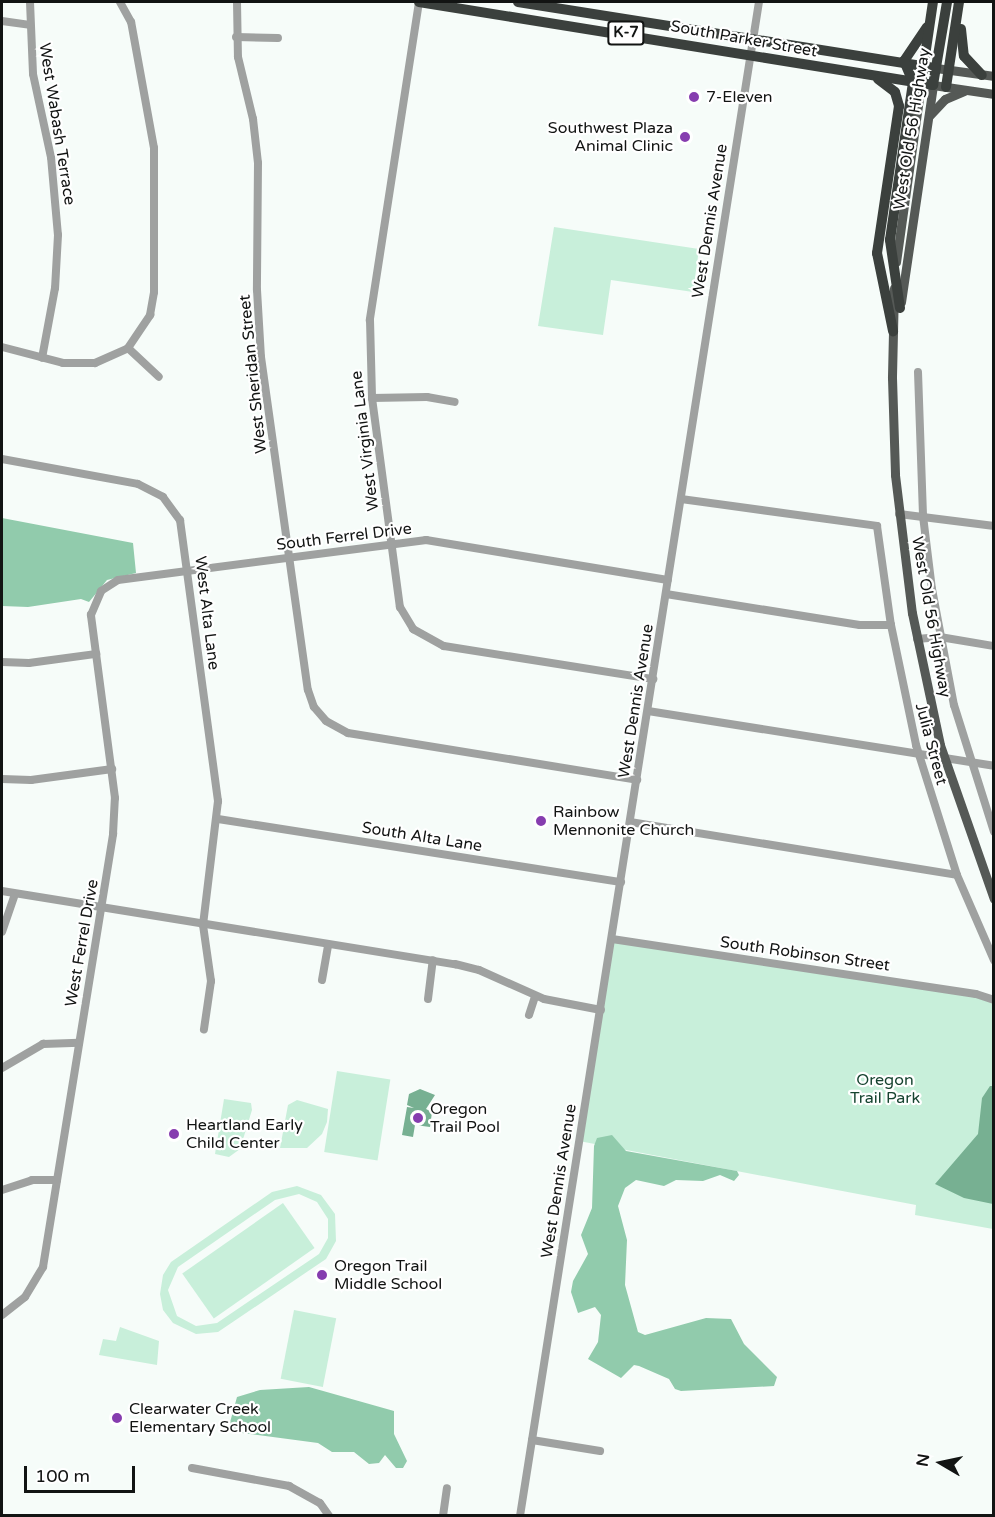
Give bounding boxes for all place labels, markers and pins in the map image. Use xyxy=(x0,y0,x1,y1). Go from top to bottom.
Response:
place label: 7-Eleven xyxy=(706,87,773,107)
marker: 7-Eleven xyxy=(687,90,701,104)
place label: Southwest Plaza Animal Clinic xyxy=(548,118,673,156)
marker: Southwest Plaza Animal Clinic xyxy=(678,130,692,144)
place label: Rainbow Mennonite Church xyxy=(553,802,694,840)
marker: Rainbow Mennonite Church xyxy=(534,814,548,828)
place label: Oregon Trail Pool xyxy=(430,1099,500,1137)
marker: Oregon Trail Pool xyxy=(411,1111,425,1125)
place label: Heartland Early Child Center xyxy=(186,1115,303,1153)
marker: Heartland Early Child Center xyxy=(167,1127,181,1141)
place label: Oregon Trail Middle School xyxy=(334,1256,442,1294)
marker: Oregon Trail Middle School xyxy=(315,1268,329,1282)
place label: Clearwater Creek Elementary School xyxy=(129,1399,271,1437)
marker: Clearwater Creek Elementary School xyxy=(110,1411,124,1425)

